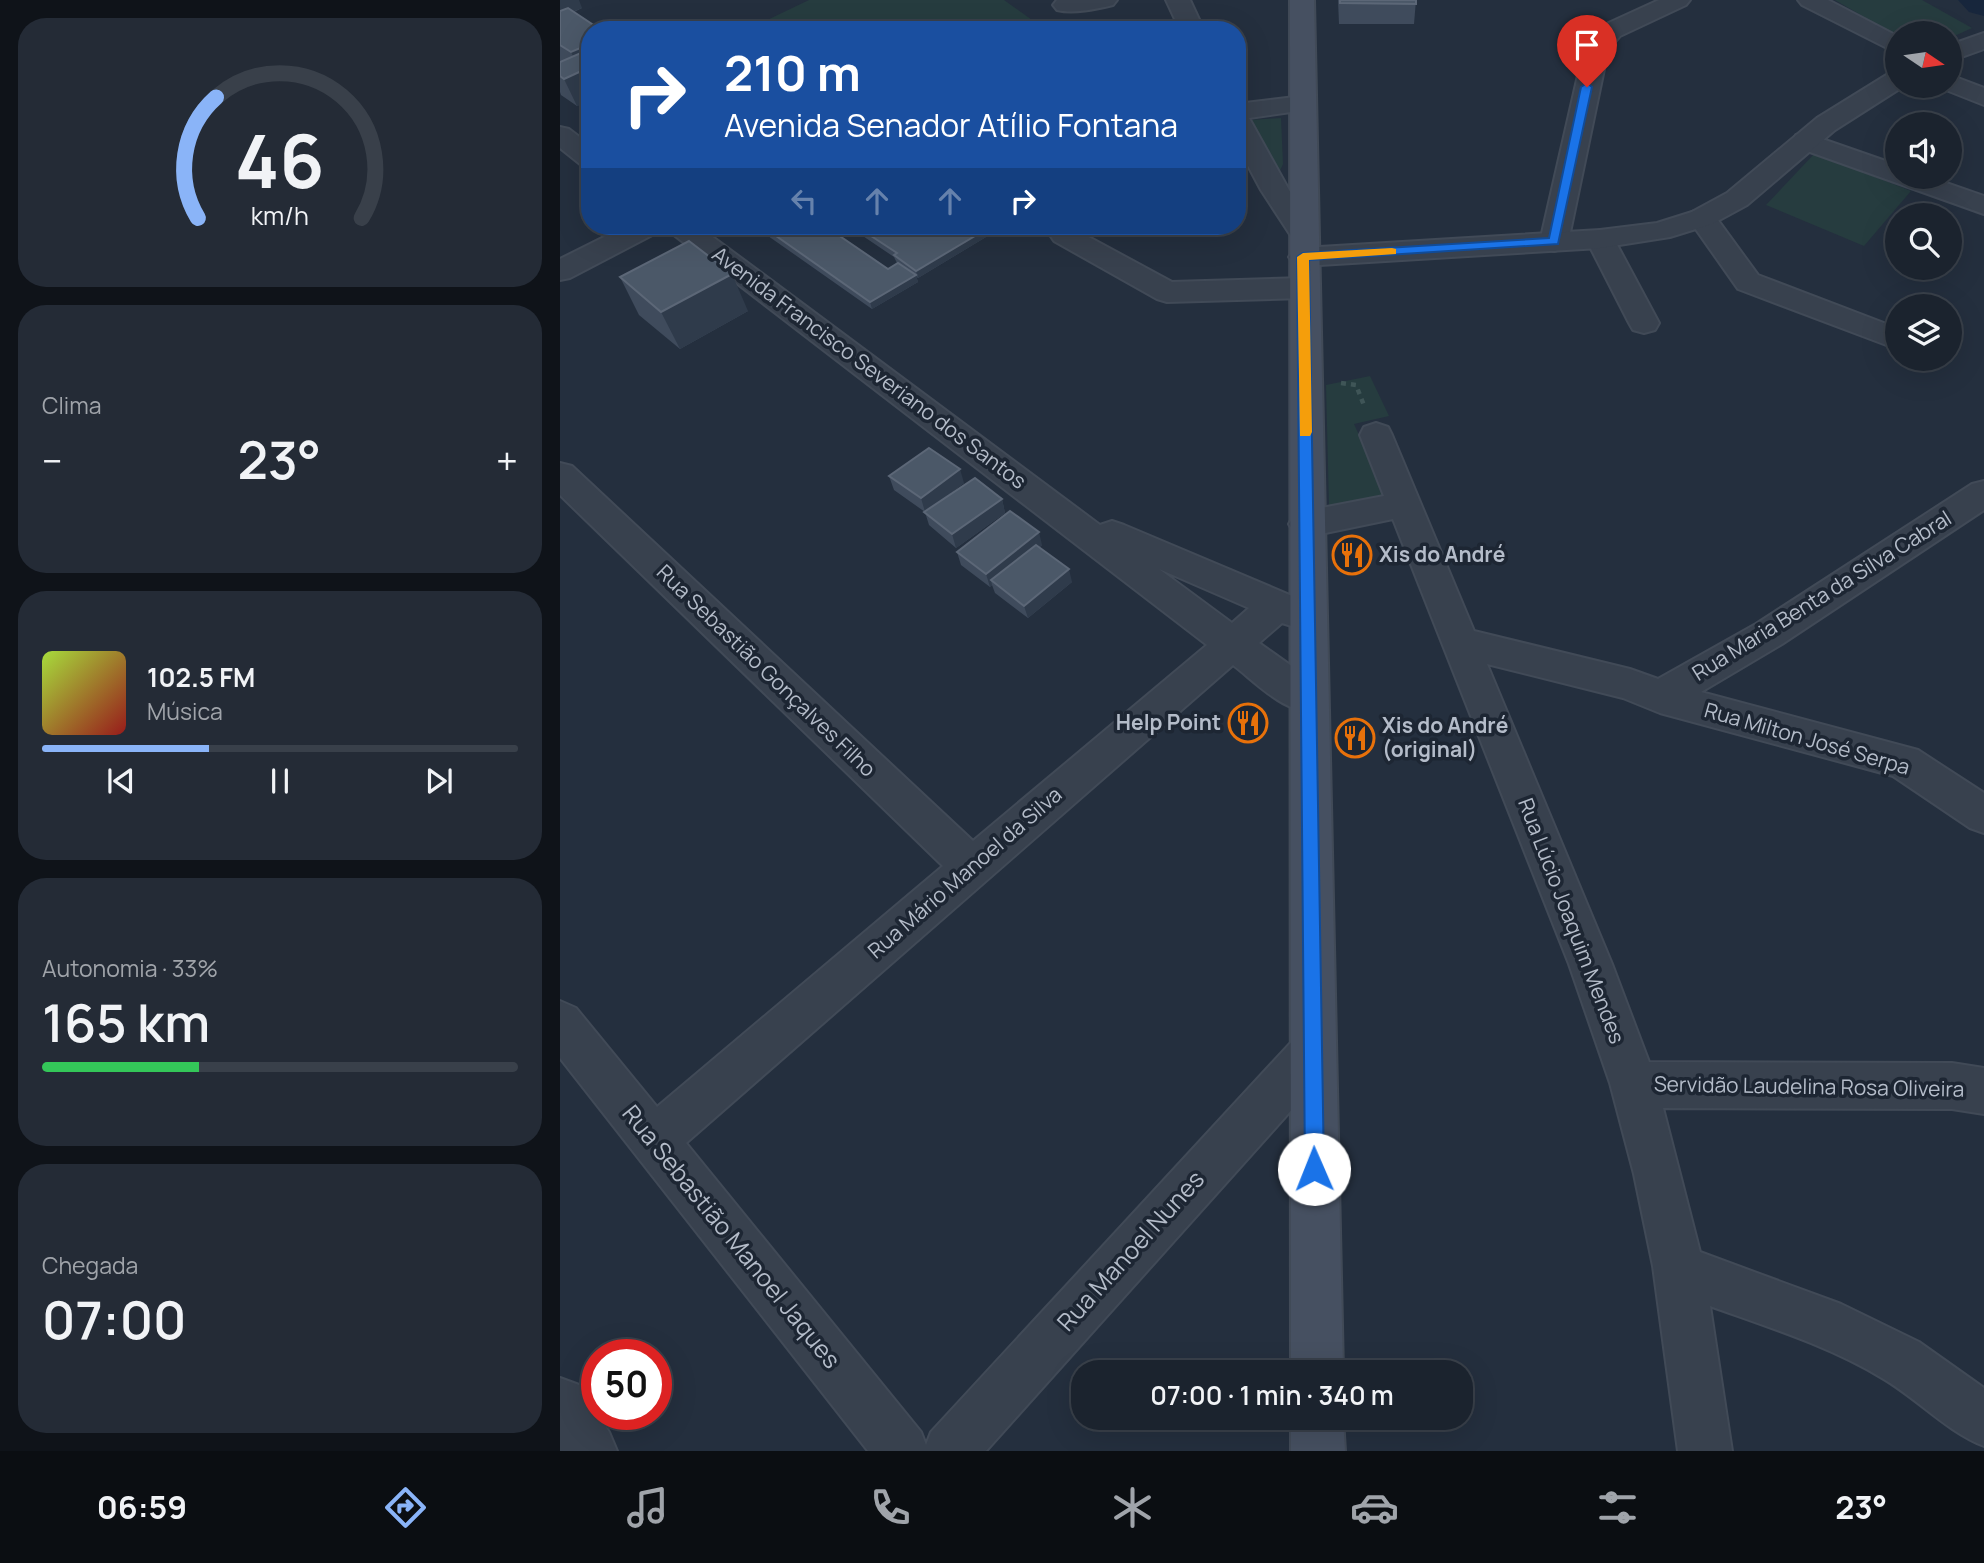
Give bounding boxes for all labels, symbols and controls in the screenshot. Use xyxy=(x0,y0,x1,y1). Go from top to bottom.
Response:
pin xyxy=(1557,15,1617,87)
north arrow xyxy=(1885,21,1962,98)
map controls xyxy=(1885,21,1962,371)
icon: arrive xyxy=(1568,26,1606,64)
text: 210 m xyxy=(724,39,861,106)
icon: right xyxy=(609,49,700,140)
text: Avenida Senador Atílio Fontana xyxy=(724,103,1178,147)
text: 46 xyxy=(235,111,325,211)
button: sound xyxy=(1885,112,1962,189)
icon: left xyxy=(785,182,823,220)
icon: ahead xyxy=(858,182,896,220)
icon: ahead xyxy=(931,182,969,220)
icon: right xyxy=(1004,182,1042,220)
text: km/h xyxy=(251,198,309,233)
button: search xyxy=(1885,203,1962,280)
street label: Avenida Francisco Severiano dos Santos xyxy=(707,240,1032,495)
button: layers xyxy=(1885,294,1962,371)
text: Clima xyxy=(42,389,101,421)
text: 23° xyxy=(237,424,321,495)
text: − xyxy=(42,434,63,486)
text: + xyxy=(496,434,518,486)
street label: Rua Maria Benta da Silva Cabral xyxy=(1687,504,1956,687)
restaurant icon: Xis do André xyxy=(1331,534,1373,576)
place label: Xis do André xyxy=(1379,540,1505,568)
street label: Rua Sebastião Gonçalves Filho xyxy=(651,558,882,783)
text: 102.5 FM xyxy=(147,659,255,695)
text: Música xyxy=(147,695,223,727)
street label: Rua Milton José Serpa xyxy=(1701,695,1913,781)
restaurant icon: Help Point xyxy=(1227,702,1269,744)
place label: Help Point xyxy=(1116,708,1221,736)
place label: Xis do André (original) xyxy=(1382,711,1508,763)
restaurant icon: Xis do André (original) xyxy=(1334,717,1376,759)
icon: previous xyxy=(102,762,140,800)
icon: pause xyxy=(261,762,299,800)
icon: next xyxy=(420,762,458,800)
street label: Rua Mário Manoel da Silva xyxy=(861,780,1067,964)
street label: Rua Lúcio Joaquim Mendes xyxy=(1512,794,1632,1047)
text: Autonomia · 33% xyxy=(42,952,218,984)
text: 165 km xyxy=(42,987,210,1058)
street label: Servidão Laudelina Rosa Oliveira xyxy=(1654,1069,1964,1103)
street label: Rua Sebastião Manoel Jaques xyxy=(616,1097,849,1375)
position arrow xyxy=(1277,1132,1351,1206)
street label: Rua Manoel Nunes xyxy=(1049,1163,1211,1337)
text: Chegada xyxy=(42,1249,138,1281)
text: 07:00 xyxy=(42,1284,186,1355)
speed limit sign: 50 xyxy=(581,1339,672,1430)
text: 07:00 · 1 min · 340 m xyxy=(1150,1377,1394,1413)
icon: directions xyxy=(381,1483,430,1532)
icon: music xyxy=(623,1483,672,1532)
icon: phone xyxy=(866,1483,915,1532)
icon: climate xyxy=(1108,1483,1157,1532)
icon: car xyxy=(1350,1483,1399,1532)
icon: filters xyxy=(1593,1483,1642,1532)
text: 06:59 xyxy=(97,1485,187,1529)
text: 23° xyxy=(1835,1485,1887,1529)

